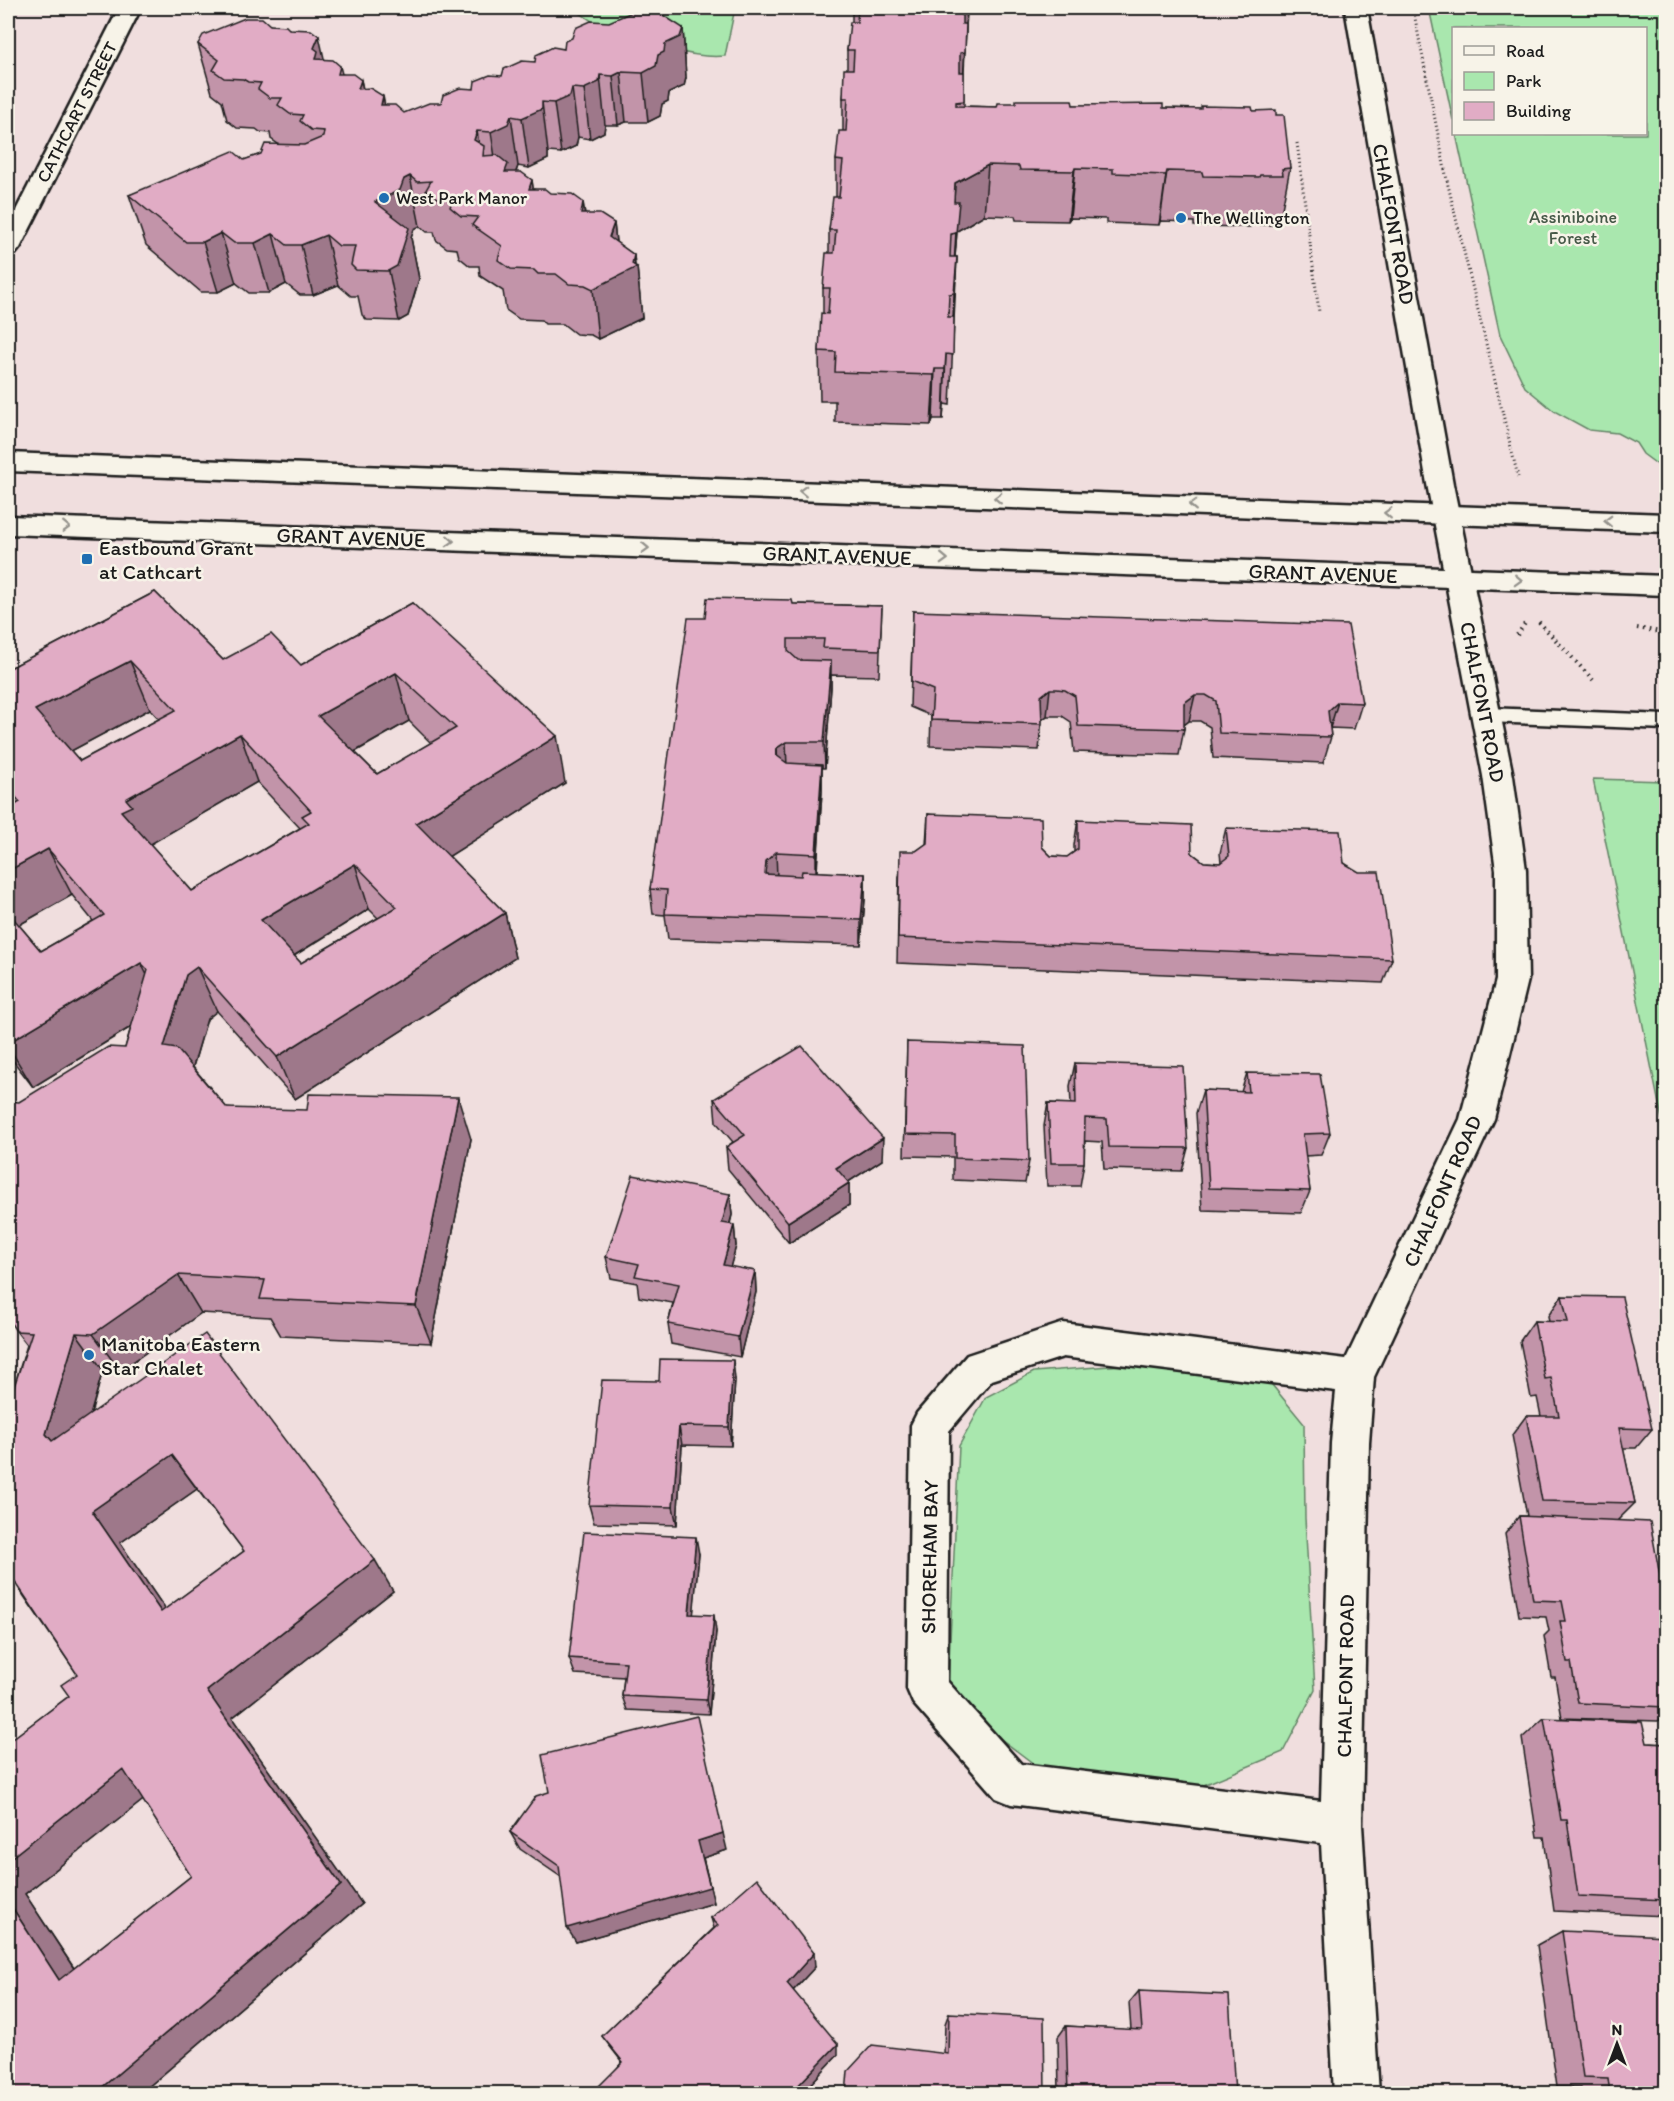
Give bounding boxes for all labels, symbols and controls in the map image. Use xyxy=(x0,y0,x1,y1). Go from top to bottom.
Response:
legend xyxy=(1452,27,1647,135)
street label: CATHCART STREET xyxy=(32,38,122,186)
text: Road xyxy=(1506,40,1545,62)
text: Park xyxy=(1506,70,1541,92)
text: Building xyxy=(1506,100,1572,122)
street label: CHALFONT ROAD xyxy=(1368,141,1420,307)
place label: West Park Manor xyxy=(396,187,528,209)
marker: West Park Manor xyxy=(377,191,391,205)
park label: Assiniboine Forest xyxy=(1529,206,1617,249)
place label: The Wellington xyxy=(1193,207,1310,229)
marker: The Wellington xyxy=(1174,211,1188,225)
one-way arrow xyxy=(798,485,807,497)
one-way arrow xyxy=(993,492,1002,504)
one-way arrow xyxy=(1188,499,1197,512)
one-way arrow xyxy=(1383,506,1392,519)
one-way arrow xyxy=(1604,514,1613,527)
one-way arrow xyxy=(61,520,70,533)
street label: GRANT AVENUE xyxy=(276,522,426,552)
one-way arrow xyxy=(445,534,454,547)
place label: Eastbound Grant at Cathcart xyxy=(99,535,254,584)
street label: GRANT AVENUE xyxy=(762,540,912,570)
one-way arrow xyxy=(640,542,649,554)
marker: Eastbound Grant at Cathcart xyxy=(80,552,94,566)
one-way arrow xyxy=(940,553,949,565)
street label: GRANT AVENUE xyxy=(1248,558,1398,588)
one-way arrow xyxy=(1514,574,1523,587)
street label: CHALFONT ROAD xyxy=(1455,619,1511,785)
street label: CHALFONT ROAD xyxy=(1397,1111,1487,1271)
place label: Manitoba Eastern Star Chalet xyxy=(101,1331,260,1380)
marker: Manitoba Eastern Star Chalet xyxy=(82,1348,96,1362)
street label: SHOREHAM BAY xyxy=(915,1480,943,1634)
street label: CHALFONT ROAD xyxy=(1331,1594,1359,1758)
north arrow xyxy=(1587,2014,1647,2074)
text: N xyxy=(1612,2020,1622,2039)

